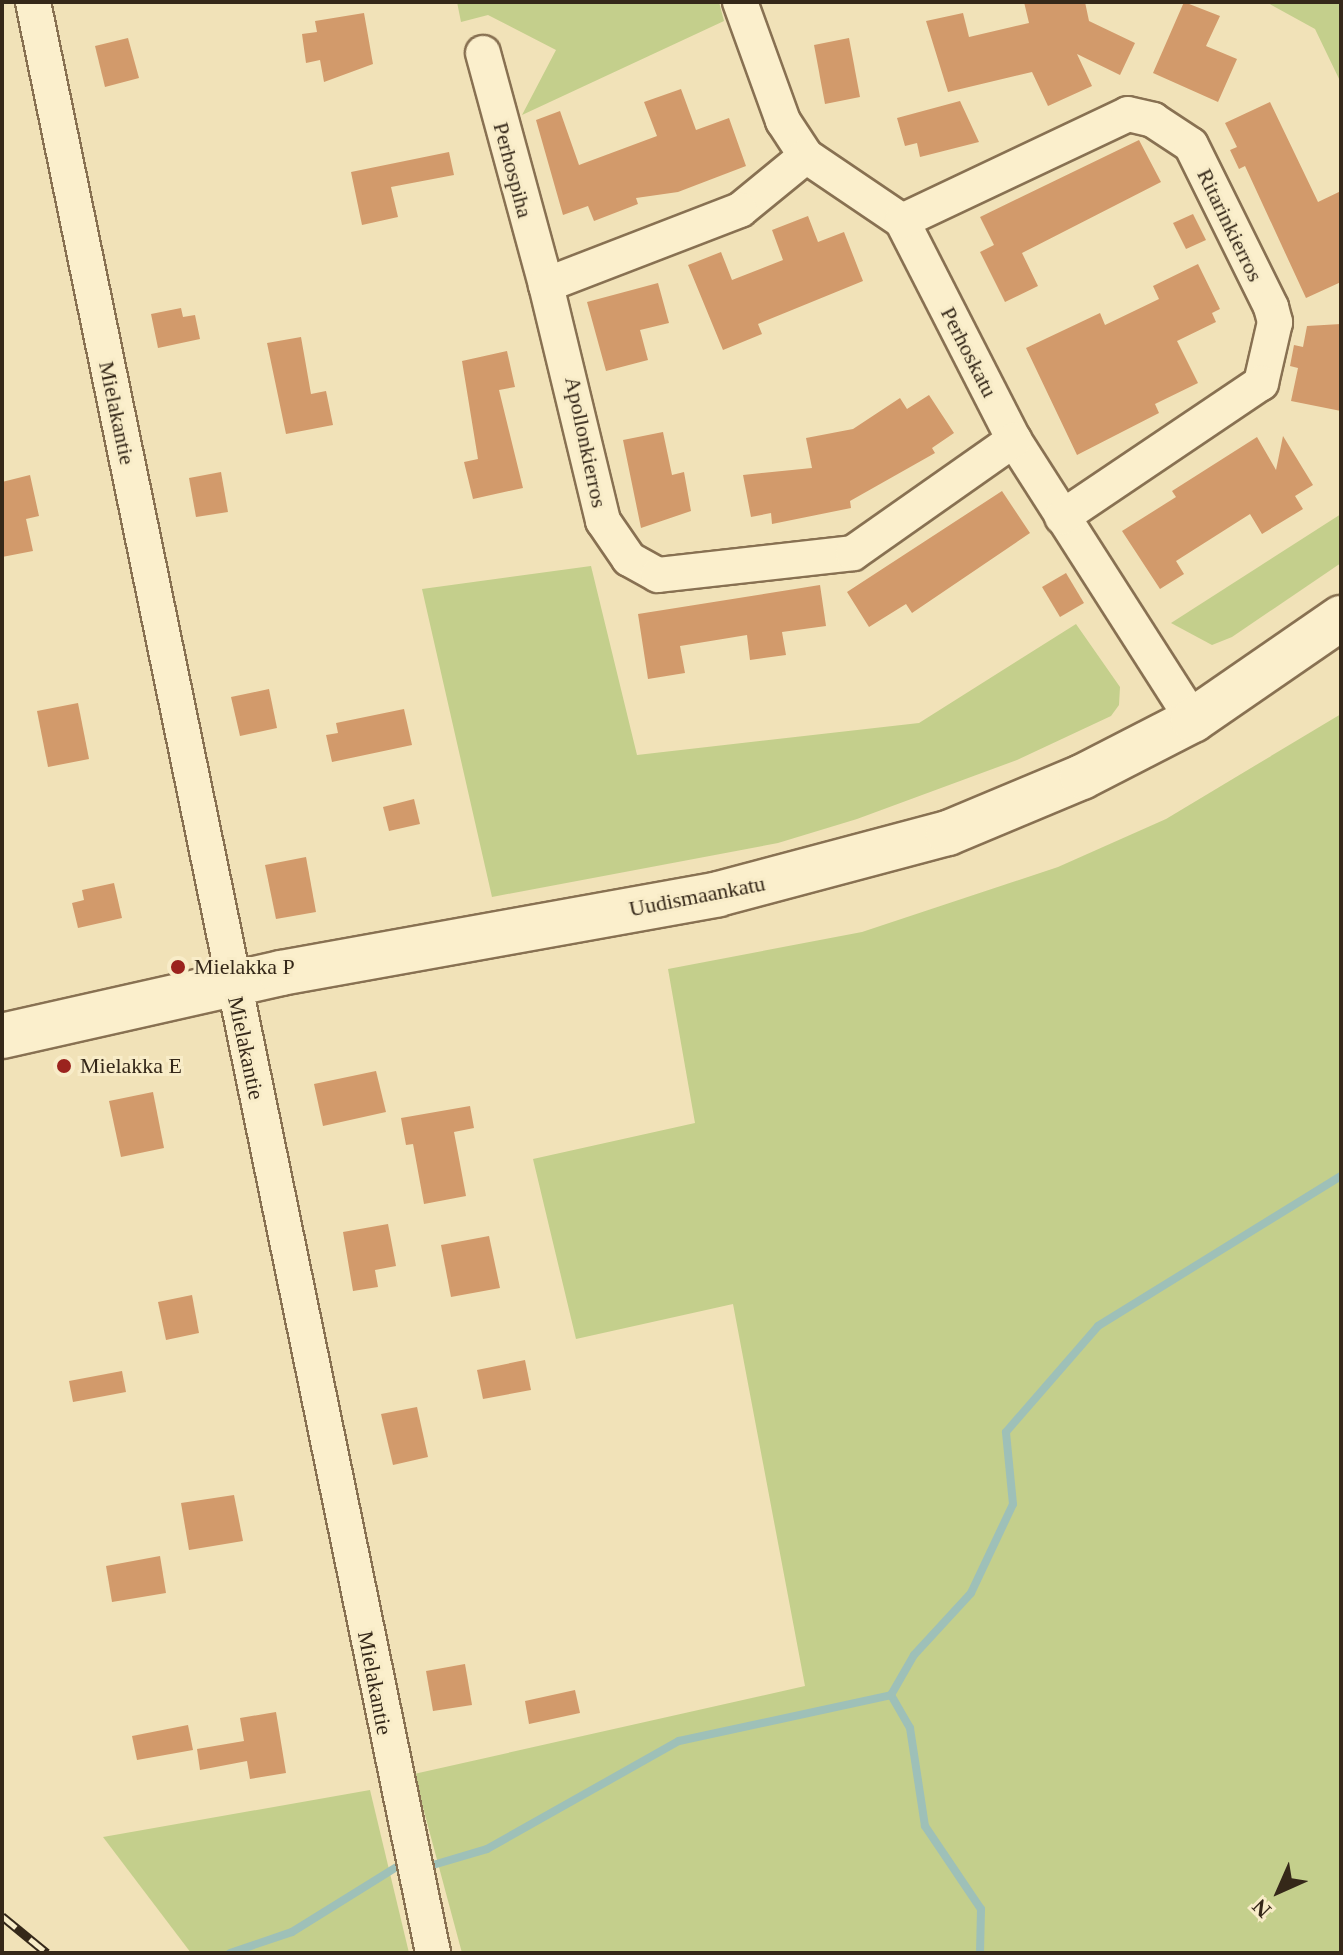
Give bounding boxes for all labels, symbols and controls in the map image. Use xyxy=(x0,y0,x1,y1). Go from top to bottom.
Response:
street label: Perhospiha xyxy=(488,119,538,221)
street label: Ritarinkierros xyxy=(1191,164,1269,286)
street label: Perhoskatu xyxy=(935,302,1003,402)
street label: Mielakantie xyxy=(93,359,141,467)
street label: Apollonkierros xyxy=(559,374,613,510)
street label: Uudismaankatu xyxy=(627,870,767,922)
place label: Mielakka P xyxy=(194,954,295,980)
marker: Mielakka P xyxy=(169,958,187,976)
street label: Mielakantie xyxy=(222,994,270,1102)
place label: Mielakka E xyxy=(80,1053,182,1079)
marker: Mielakka E xyxy=(55,1057,73,1075)
street label: Mielakantie xyxy=(352,1629,398,1737)
north arrow xyxy=(1239,1851,1319,1931)
text: N xyxy=(1247,1894,1276,1923)

